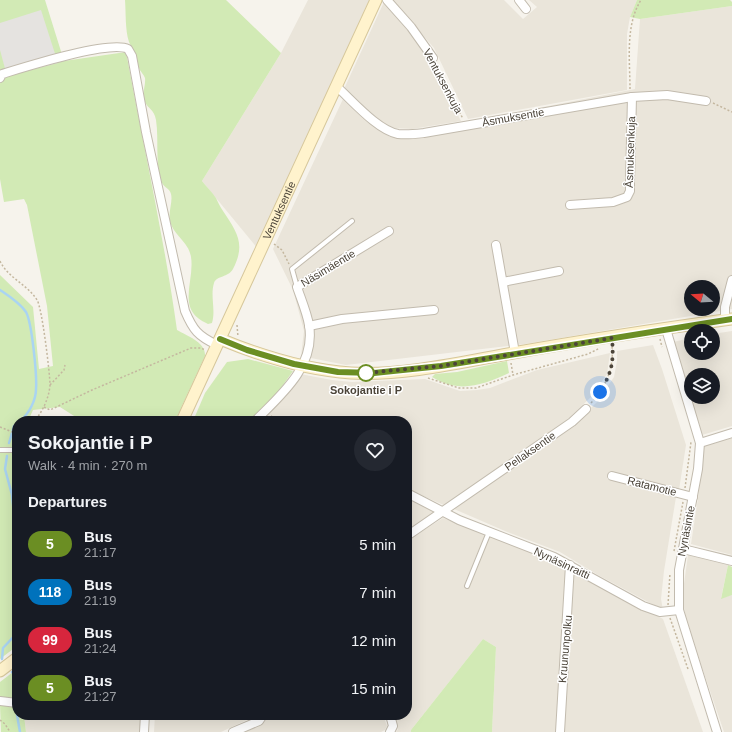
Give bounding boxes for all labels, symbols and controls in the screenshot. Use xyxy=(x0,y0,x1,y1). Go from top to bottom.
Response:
street label: Ventuksenkuja xyxy=(421,47,466,116)
street label: Åsmuksentie xyxy=(481,106,545,128)
street label: Åsmuksenkuja xyxy=(623,115,637,188)
street label: Ventuksentie xyxy=(260,179,298,241)
street label: Näsimäentie xyxy=(299,247,357,289)
north arrow xyxy=(684,280,720,316)
map controls xyxy=(684,280,720,404)
button: locate xyxy=(684,324,720,360)
marker: Sokojantie i P xyxy=(357,364,375,382)
button: layers xyxy=(684,368,720,404)
your location xyxy=(590,382,610,402)
place label: Sokojantie i P xyxy=(330,384,402,396)
button: heart xyxy=(354,429,396,471)
street label: Pellaksentie xyxy=(502,429,558,473)
text: Sokojantie i P xyxy=(28,432,153,453)
text: Walk · 4 min · 270 m xyxy=(28,458,147,473)
street label: Ratamotie xyxy=(626,474,678,498)
text: Departures xyxy=(28,493,107,510)
street label: Nynäsintie xyxy=(675,505,697,557)
text: Bus xyxy=(84,528,112,545)
text: 5 xyxy=(46,536,54,552)
text: 5 min xyxy=(359,536,396,553)
text: 21:17 xyxy=(84,545,117,560)
street label: Nynäsinraitti xyxy=(532,545,592,581)
text: Bus xyxy=(84,576,112,593)
text: 118 xyxy=(39,584,61,600)
text: 7 min xyxy=(359,584,396,601)
text: 21:19 xyxy=(84,593,117,608)
street label: Kruununpolku xyxy=(556,615,574,683)
text: Bus xyxy=(84,624,112,641)
text: 99 xyxy=(42,632,58,648)
text: 12 min xyxy=(351,632,396,649)
text: 21:24 xyxy=(84,641,117,656)
text: Bus xyxy=(84,672,112,689)
text: 5 xyxy=(46,680,54,696)
text: 15 min xyxy=(351,680,396,697)
text: 21:27 xyxy=(84,689,117,704)

